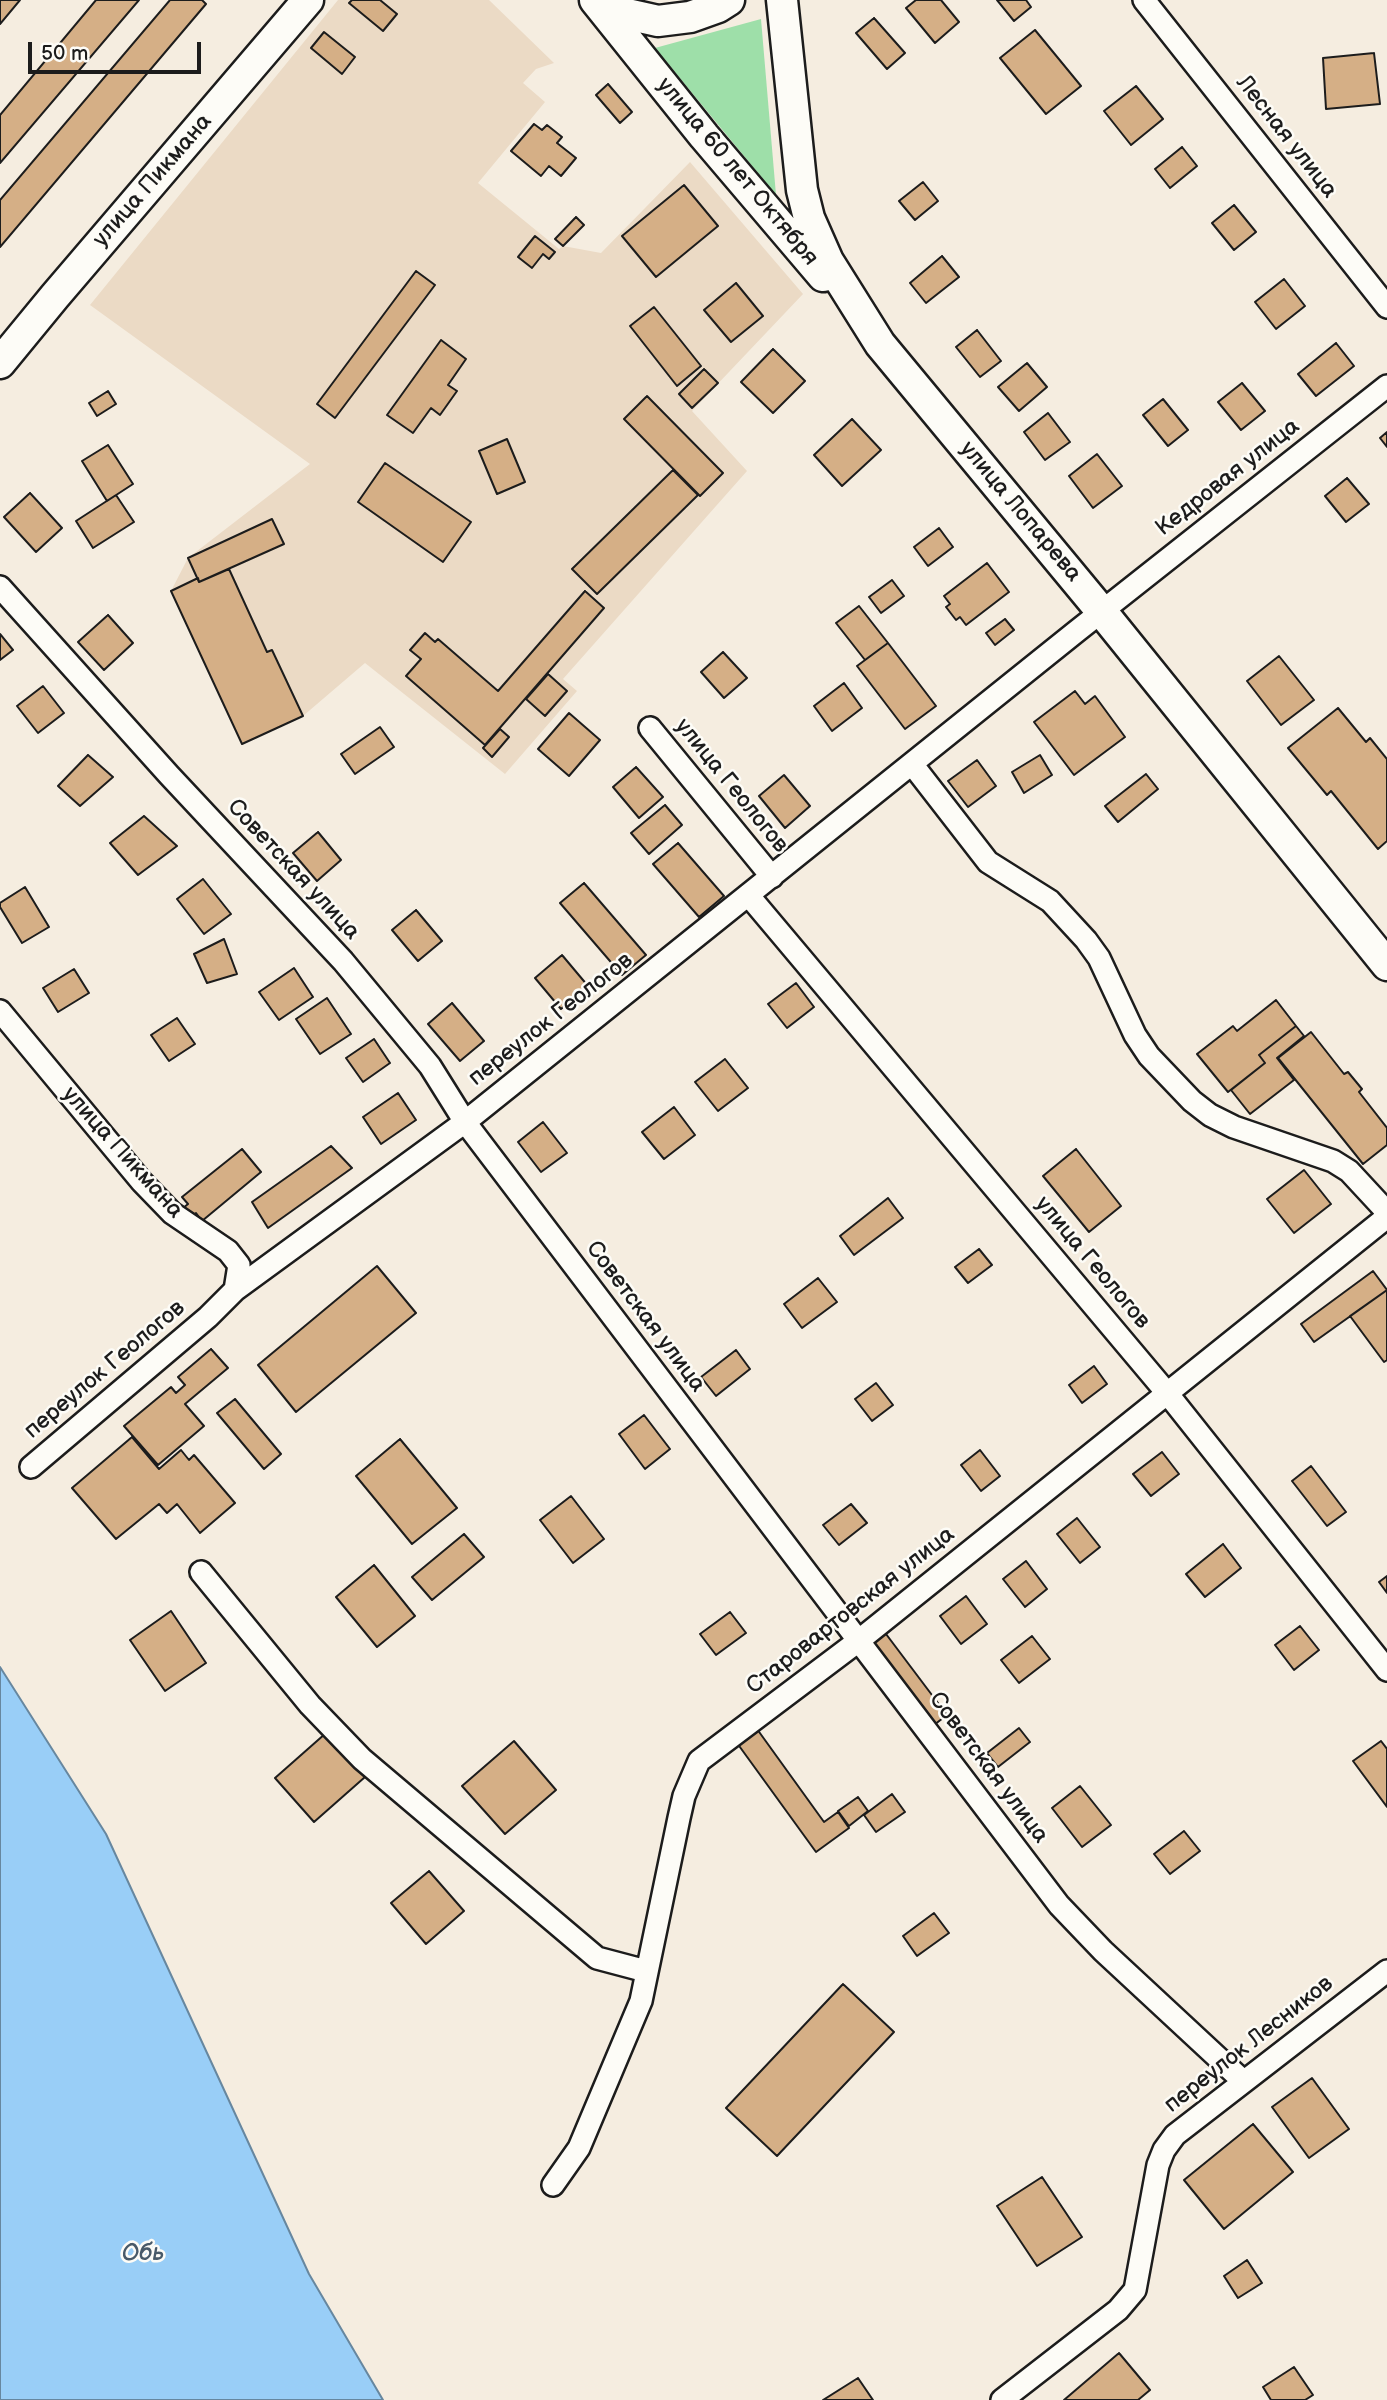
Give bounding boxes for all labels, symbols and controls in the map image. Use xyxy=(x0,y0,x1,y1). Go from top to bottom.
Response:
scale bar xyxy=(32,28,205,72)
text: 50 m xyxy=(41,41,88,66)
street label: Лесная улица xyxy=(1230,70,1342,204)
street label: улица 60 лет Октября xyxy=(650,72,824,272)
street label: улица Пикмана xyxy=(88,109,218,253)
street label: Кедровая улица xyxy=(1151,413,1305,543)
street label: улица Лопарева xyxy=(953,436,1087,588)
street label: улица Геологов xyxy=(668,713,794,859)
street label: Советская улица xyxy=(221,794,365,946)
street label: переулок Геологов xyxy=(463,947,639,1093)
street label: улица Пикмана xyxy=(56,1082,188,1224)
street label: улица Геологов xyxy=(1029,1191,1155,1335)
street label: Советская улица xyxy=(579,1236,711,1398)
street label: переулок Геологов xyxy=(19,1295,191,1445)
street label: Старовартовская улица xyxy=(742,1521,960,1701)
street label: Советская улица xyxy=(922,1687,1054,1849)
street label: переулок Лесников xyxy=(1159,1971,1339,2119)
water label: Обь xyxy=(122,2240,164,2268)

